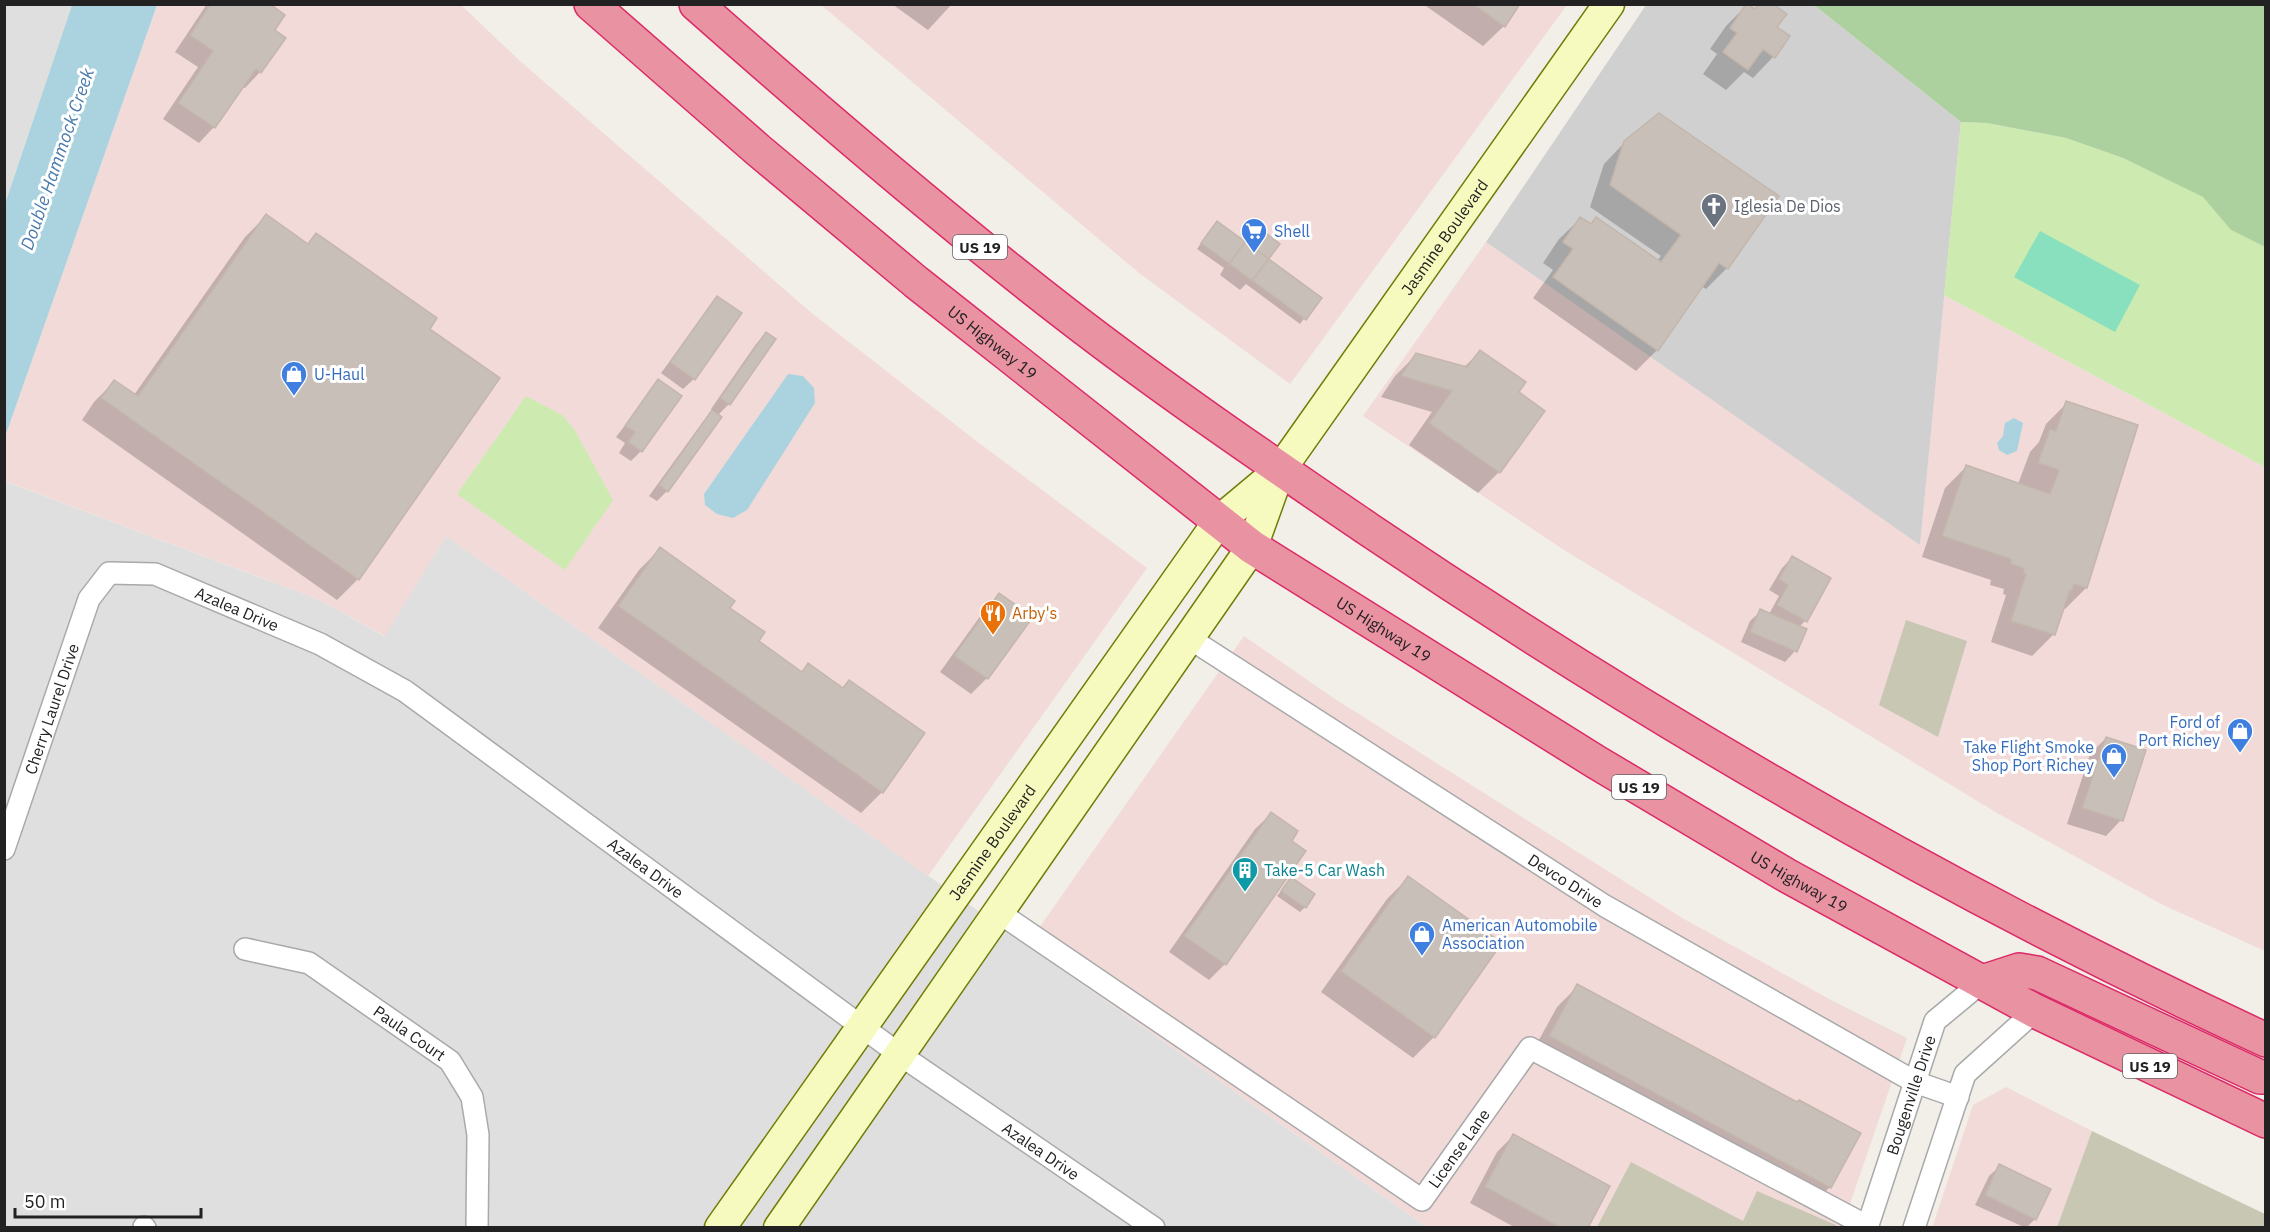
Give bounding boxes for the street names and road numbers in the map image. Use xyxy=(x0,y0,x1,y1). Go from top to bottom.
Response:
street label: Jasmine Boulevard xyxy=(1397,175,1492,299)
road number: US 19 xyxy=(953,235,1007,259)
street label: US Highway 19 xyxy=(944,301,1041,384)
street label: Azalea Drive xyxy=(192,582,282,635)
street label: US Highway 19 xyxy=(1333,592,1435,667)
street label: Cherry Laurel Drive xyxy=(20,641,83,777)
road number: US 19 xyxy=(1612,775,1666,799)
street label: Jasmine Boulevard xyxy=(944,781,1040,904)
street label: Azalea Drive xyxy=(604,833,688,902)
street label: US Highway 19 xyxy=(1747,846,1851,917)
street label: Devco Drive xyxy=(1524,849,1607,912)
street label: Paula Court xyxy=(370,1001,450,1065)
street label: Bougenville Drive xyxy=(1882,1032,1940,1157)
road number: US 19 xyxy=(2123,1054,2177,1078)
street label: License Lane xyxy=(1424,1105,1494,1192)
street label: Azalea Drive xyxy=(998,1117,1083,1184)

